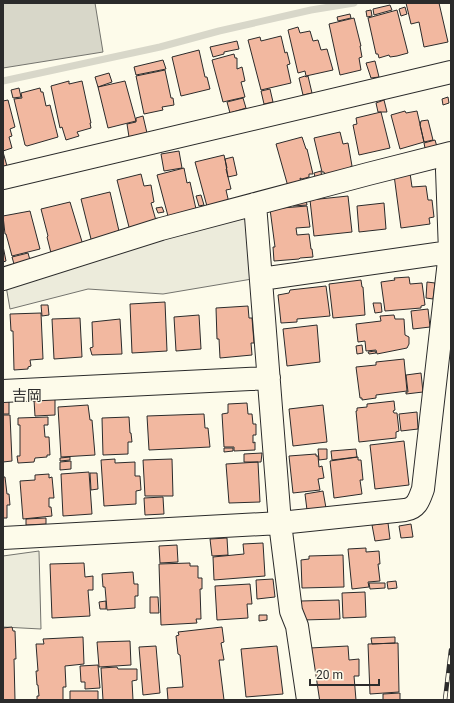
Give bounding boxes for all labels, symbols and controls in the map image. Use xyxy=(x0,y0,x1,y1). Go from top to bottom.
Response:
district label: 吉岡 xyxy=(12,387,42,405)
scale bar xyxy=(310,661,379,687)
text: 20 m xyxy=(316,668,343,682)

